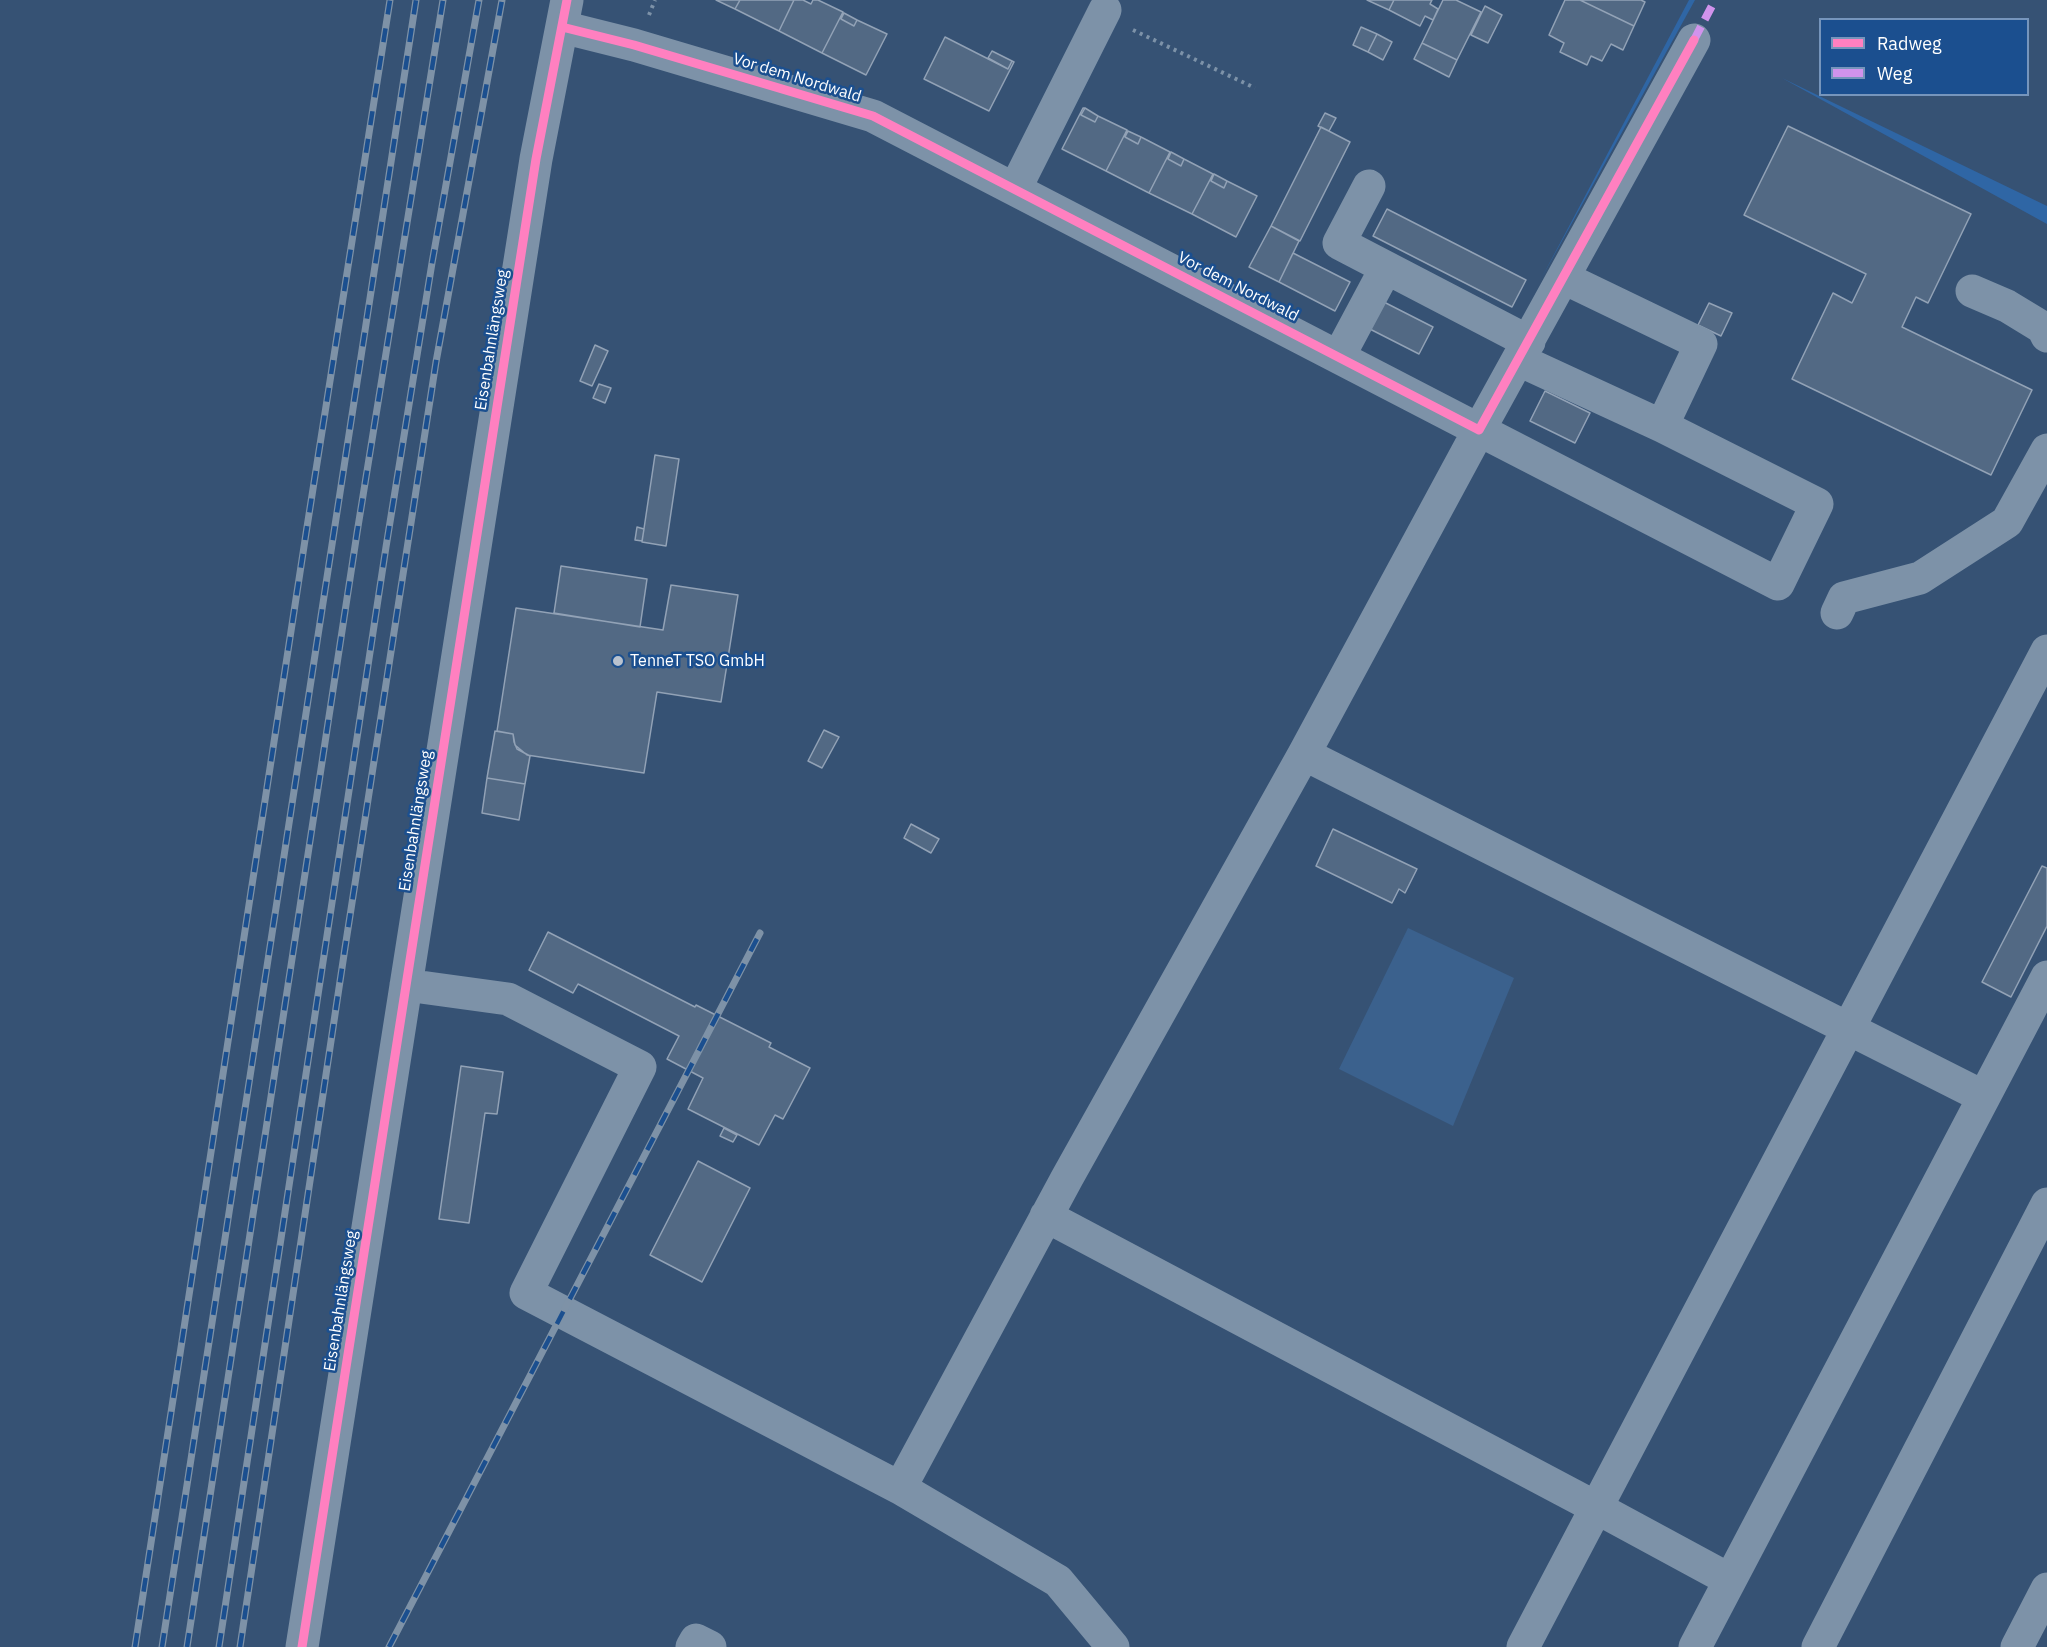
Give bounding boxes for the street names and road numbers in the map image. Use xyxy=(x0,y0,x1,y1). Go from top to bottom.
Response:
street label: Vor dem Nordwald xyxy=(730,49,864,107)
street label: Vor dem Nordwald xyxy=(1174,248,1302,326)
street label: Eisenbahnlängsweg xyxy=(471,268,513,412)
street label: Eisenbahnlängsweg xyxy=(395,749,437,893)
street label: Eisenbahnlängsweg xyxy=(320,1229,362,1373)

